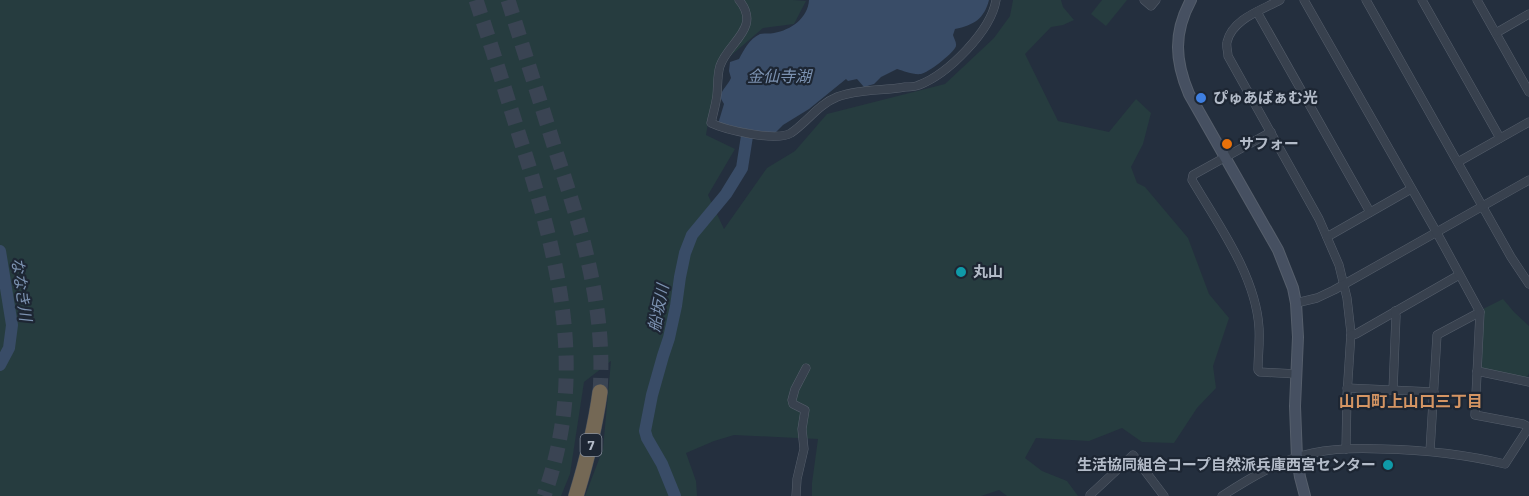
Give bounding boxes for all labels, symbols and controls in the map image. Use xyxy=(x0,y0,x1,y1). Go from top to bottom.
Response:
water label: 金仙寺湖 xyxy=(747,66,814,85)
place label: ぴゅあぱぁむ光 xyxy=(1213,88,1318,106)
marker: ぴゅあぱぁむ光 xyxy=(1194,91,1208,105)
place label: サフォー xyxy=(1239,134,1299,152)
marker: サフォー xyxy=(1220,137,1234,151)
water label: ななき川 xyxy=(9,256,37,324)
place label: 丸山 xyxy=(973,262,1003,280)
marker: 丸山 xyxy=(954,265,968,279)
water label: 船坂川 xyxy=(644,281,672,333)
district label: 山口町上山口三丁目 xyxy=(1339,391,1483,410)
road number: 7 xyxy=(580,434,602,456)
place label: 生活協同組合コープ自然派兵庫西宮センター xyxy=(1077,455,1376,473)
marker: 生活協同組合コープ自然派兵庫西宮センター xyxy=(1381,458,1395,472)

